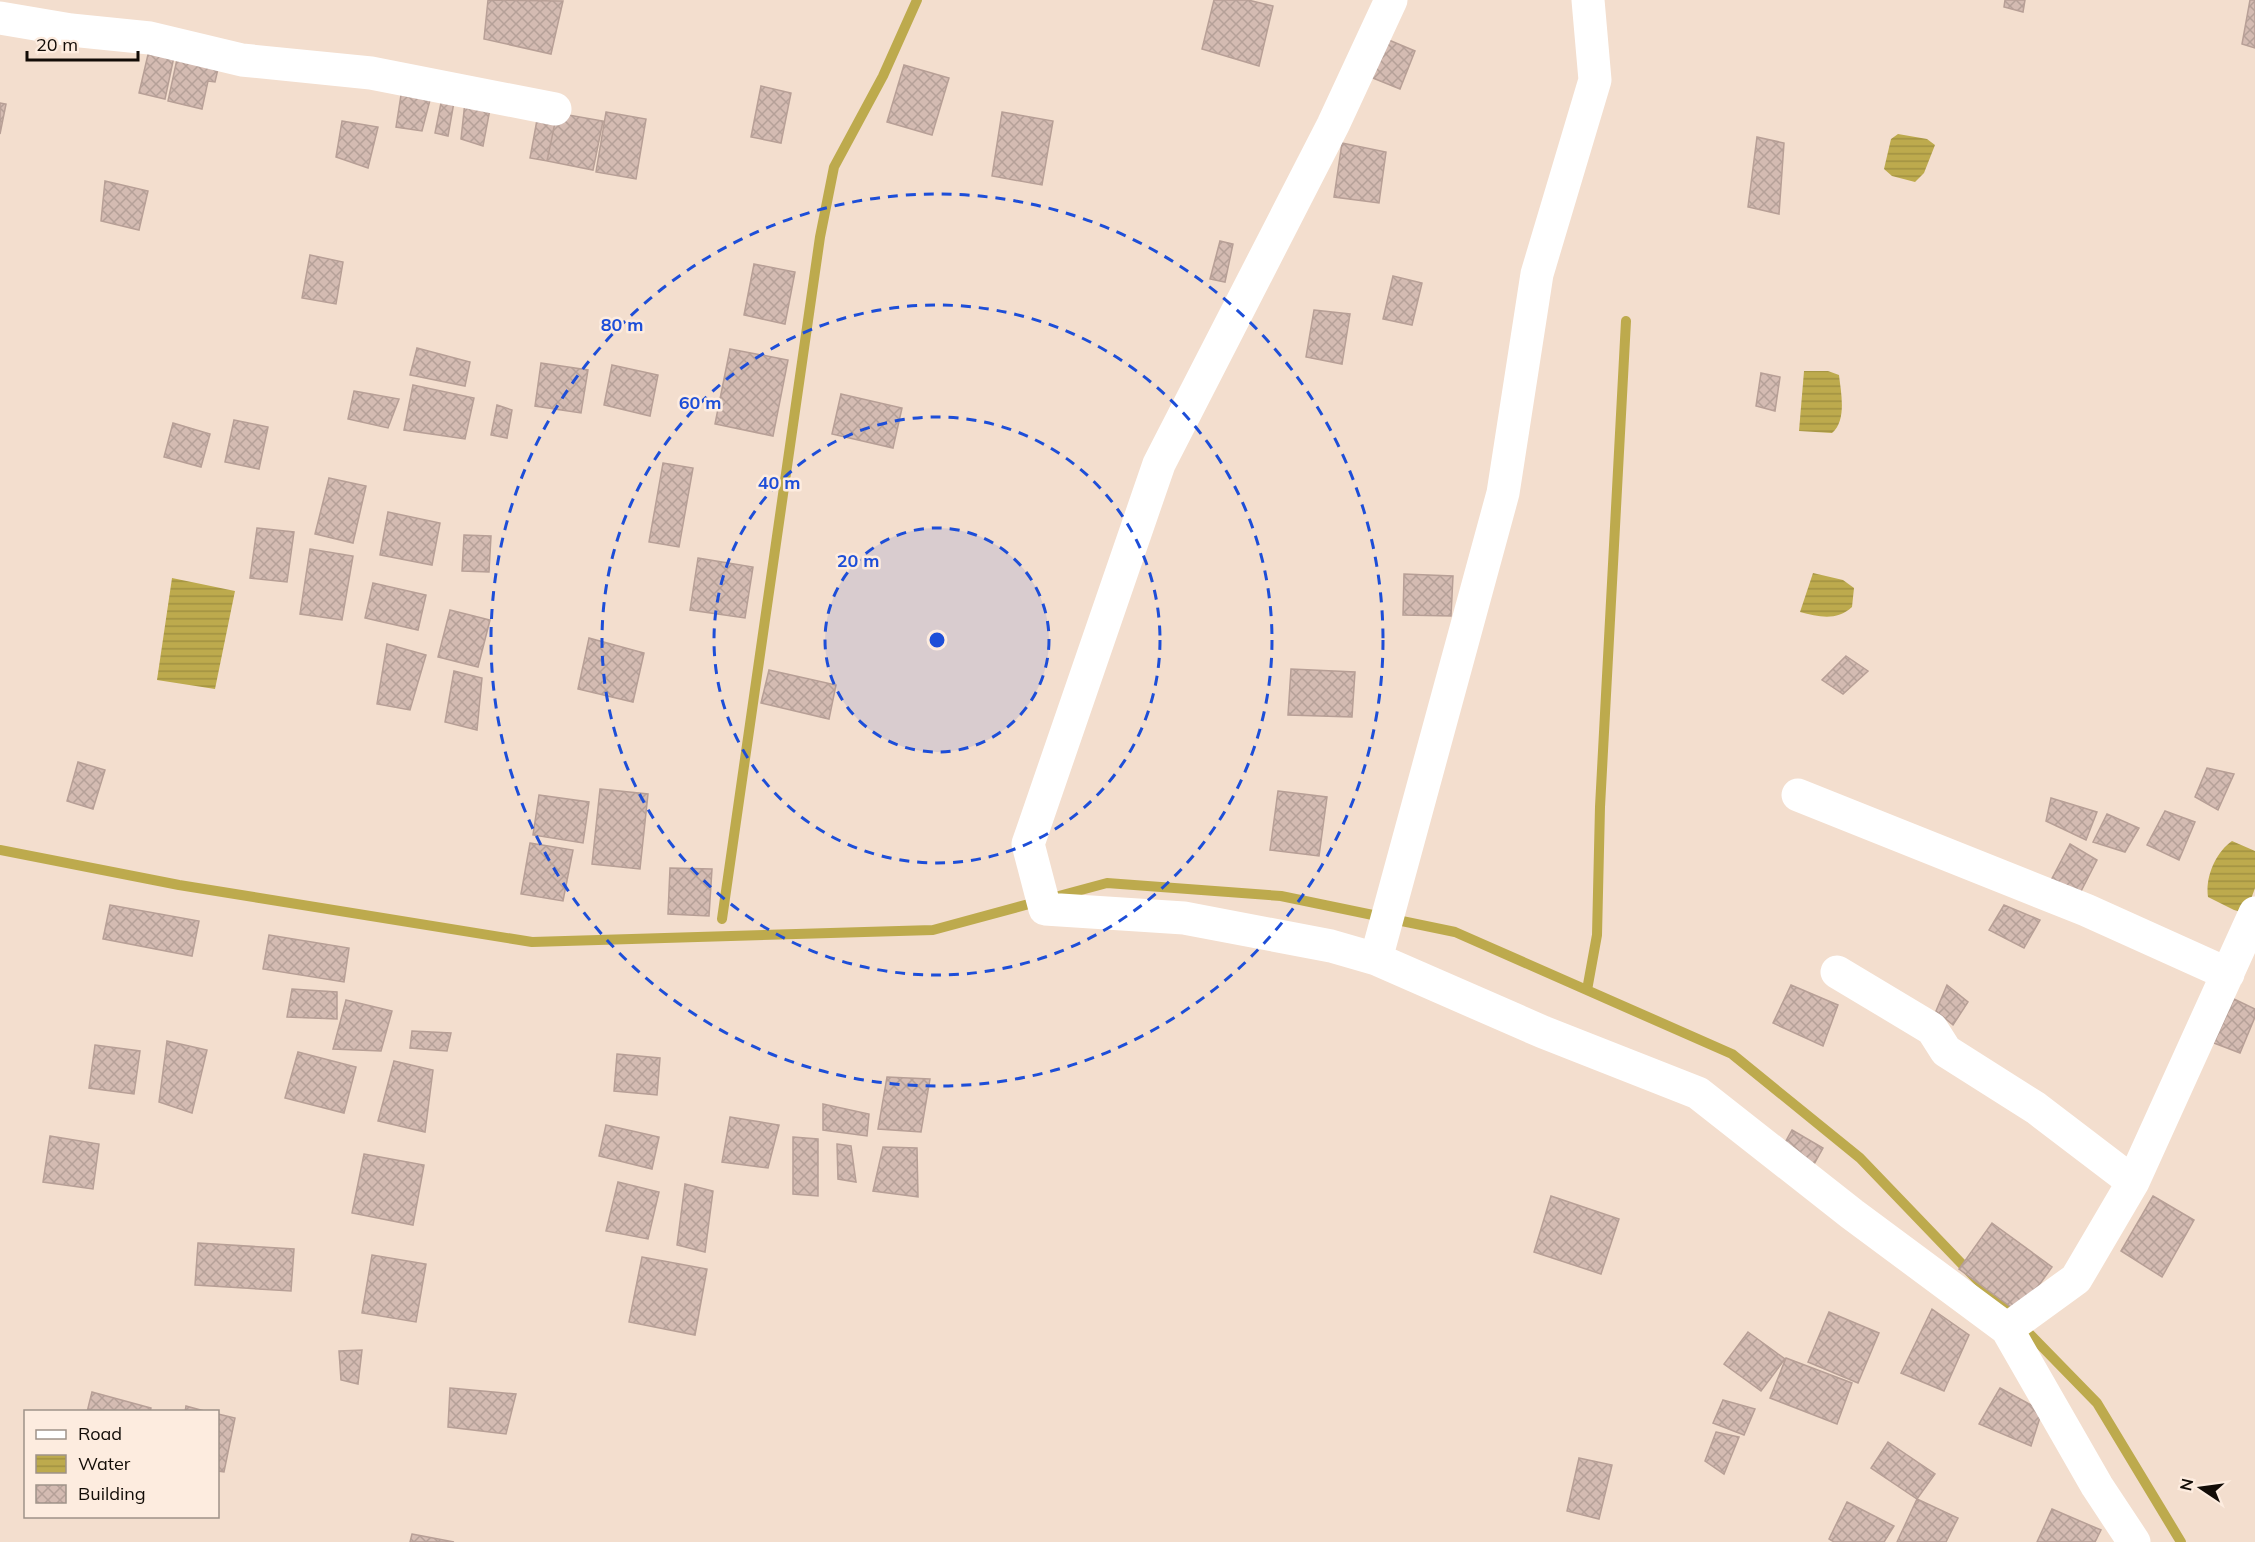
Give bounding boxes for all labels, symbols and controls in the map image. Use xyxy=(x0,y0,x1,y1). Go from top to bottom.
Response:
scale bar xyxy=(27,24,138,62)
text: 20 m xyxy=(36,33,78,56)
text: 80 m xyxy=(601,313,643,336)
text: 60 m xyxy=(679,391,721,414)
text: 40 m xyxy=(758,471,800,494)
text: 20 m xyxy=(837,549,879,572)
centre of rings xyxy=(927,630,947,650)
legend xyxy=(24,1410,219,1518)
text: Road xyxy=(78,1422,122,1445)
text: Water xyxy=(78,1452,131,1475)
north arrow xyxy=(2171,1458,2231,1518)
text: N xyxy=(2175,1476,2197,1493)
text: Building xyxy=(78,1482,146,1505)

